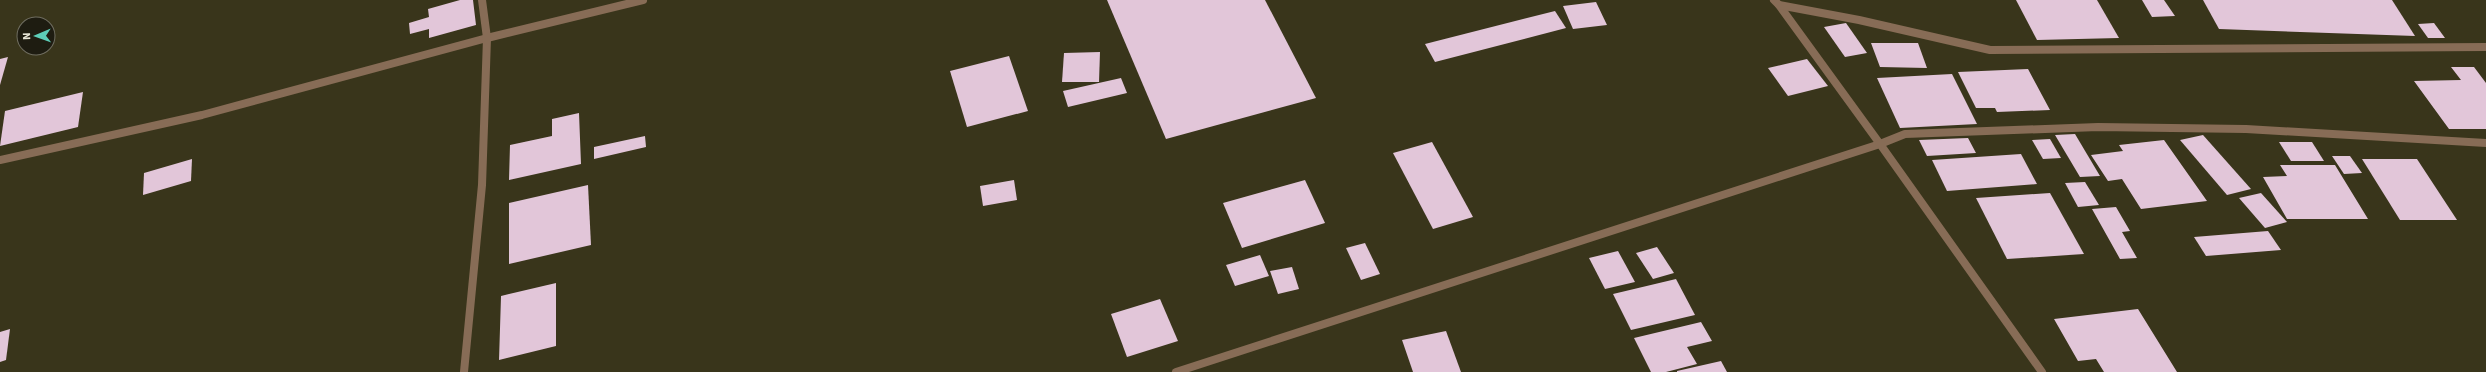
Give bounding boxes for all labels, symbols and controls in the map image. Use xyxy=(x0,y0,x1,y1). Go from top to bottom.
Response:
north arrow xyxy=(16,16,56,56)
text: N xyxy=(19,32,34,40)

